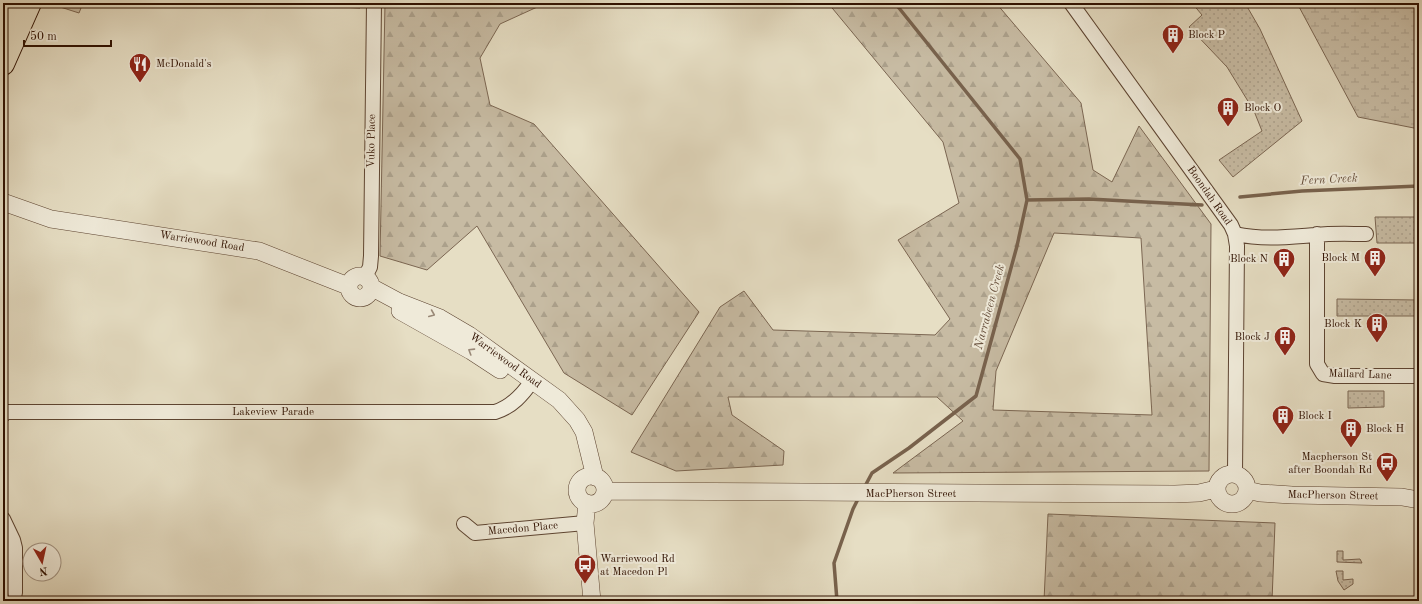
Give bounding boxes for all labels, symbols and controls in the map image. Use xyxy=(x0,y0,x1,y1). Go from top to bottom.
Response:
scale bar xyxy=(24,22,111,48)
building icon: Block P xyxy=(1160,22,1186,55)
text: 50 m xyxy=(30,30,57,43)
place label: Block P xyxy=(1188,30,1225,41)
restaurant icon: McDonald's xyxy=(127,51,153,84)
place label: McDonald's xyxy=(156,59,212,70)
building icon: Block O xyxy=(1215,95,1241,128)
place label: Block O xyxy=(1244,103,1282,114)
street label: Vuko Place xyxy=(366,114,378,168)
street label: Boondah Road xyxy=(1185,165,1233,228)
water label: Fern Creek xyxy=(1299,173,1358,188)
street label: Warriewood Road xyxy=(159,230,245,254)
building icon: Block M xyxy=(1362,245,1388,278)
building icon: Block N xyxy=(1271,246,1297,279)
place label: Block M xyxy=(1321,253,1360,264)
place label: Block N xyxy=(1230,254,1269,265)
water label: Narrabeen Creek xyxy=(973,263,1007,352)
one-way arrow xyxy=(428,310,435,318)
building icon: Block K xyxy=(1364,311,1390,344)
place label: Block K xyxy=(1324,319,1362,330)
building icon: Block J xyxy=(1272,324,1298,357)
street label: Warriewood Road xyxy=(467,331,543,391)
place label: Block J xyxy=(1234,332,1270,343)
one-way arrow xyxy=(468,349,475,356)
street label: Mallard Lane xyxy=(1328,368,1392,382)
building icon: Block I xyxy=(1270,403,1296,436)
street label: Lakeview Parade xyxy=(232,407,314,418)
place label: Block I xyxy=(1298,411,1332,422)
building icon: Block H xyxy=(1338,416,1364,449)
place label: Block H xyxy=(1366,424,1405,435)
bus stop icon: Macpherson St after Boondah Rd xyxy=(1374,450,1400,483)
place label: Macpherson St after Boondah Rd xyxy=(1288,452,1372,476)
street label: MacPherson Street xyxy=(866,489,957,500)
street label: MacPherson Street xyxy=(1287,490,1379,502)
street label: Macedon Place xyxy=(487,520,559,538)
north arrow xyxy=(22,542,62,582)
bus stop icon: Warriewood Rd at Macedon Pl xyxy=(572,552,598,585)
place label: Warriewood Rd at Macedon Pl xyxy=(600,554,675,578)
text: N xyxy=(38,564,48,577)

